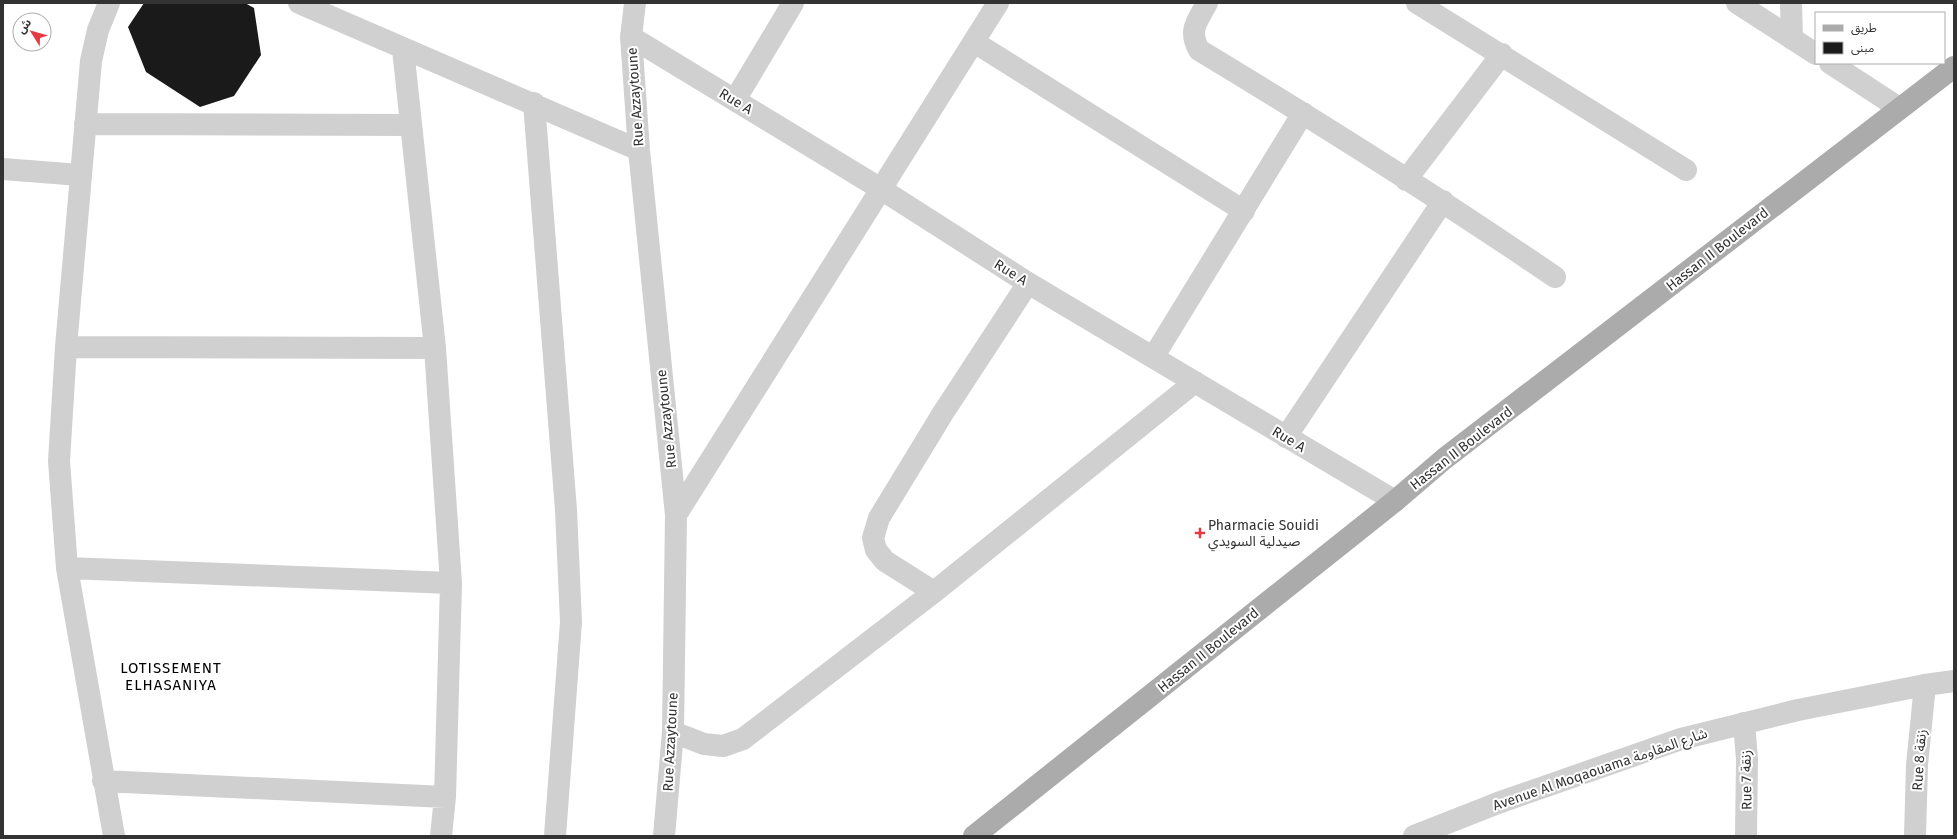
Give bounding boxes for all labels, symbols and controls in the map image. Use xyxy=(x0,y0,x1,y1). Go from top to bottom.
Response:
north arrow xyxy=(12,12,52,52)
legend xyxy=(1815,12,1945,64)
text: ش xyxy=(15,16,34,36)
text: طريق xyxy=(1851,21,1877,36)
text: مبنى xyxy=(1851,41,1874,55)
street label: Rue Azzaytoune xyxy=(624,47,647,147)
street label: Rue A xyxy=(716,85,756,118)
street label: Hassan II Boulevard xyxy=(1663,204,1772,295)
street label: Rue A xyxy=(991,256,1030,289)
street label: Rue Azzaytoune xyxy=(653,369,680,469)
street label: Hassan II Boulevard xyxy=(1407,403,1516,494)
street label: Rue A xyxy=(1269,423,1309,456)
place label: Pharmacie Souidi صيدلية السويدي xyxy=(1208,517,1319,552)
marker: Pharmacie Souidi صيدلية السويدي xyxy=(1195,528,1205,538)
street label: Hassan II Boulevard xyxy=(1154,604,1262,696)
district label: LOTISSEMENT ELHASANIYA xyxy=(120,659,222,694)
street label: Rue Azzaytoune xyxy=(659,692,682,792)
street label: Avenue Al Moqaouama شارع المقاومة xyxy=(1491,725,1710,816)
street label: Rue 8 زنقة xyxy=(1909,729,1930,791)
street label: Rue 7 زنقة xyxy=(1737,750,1756,810)

